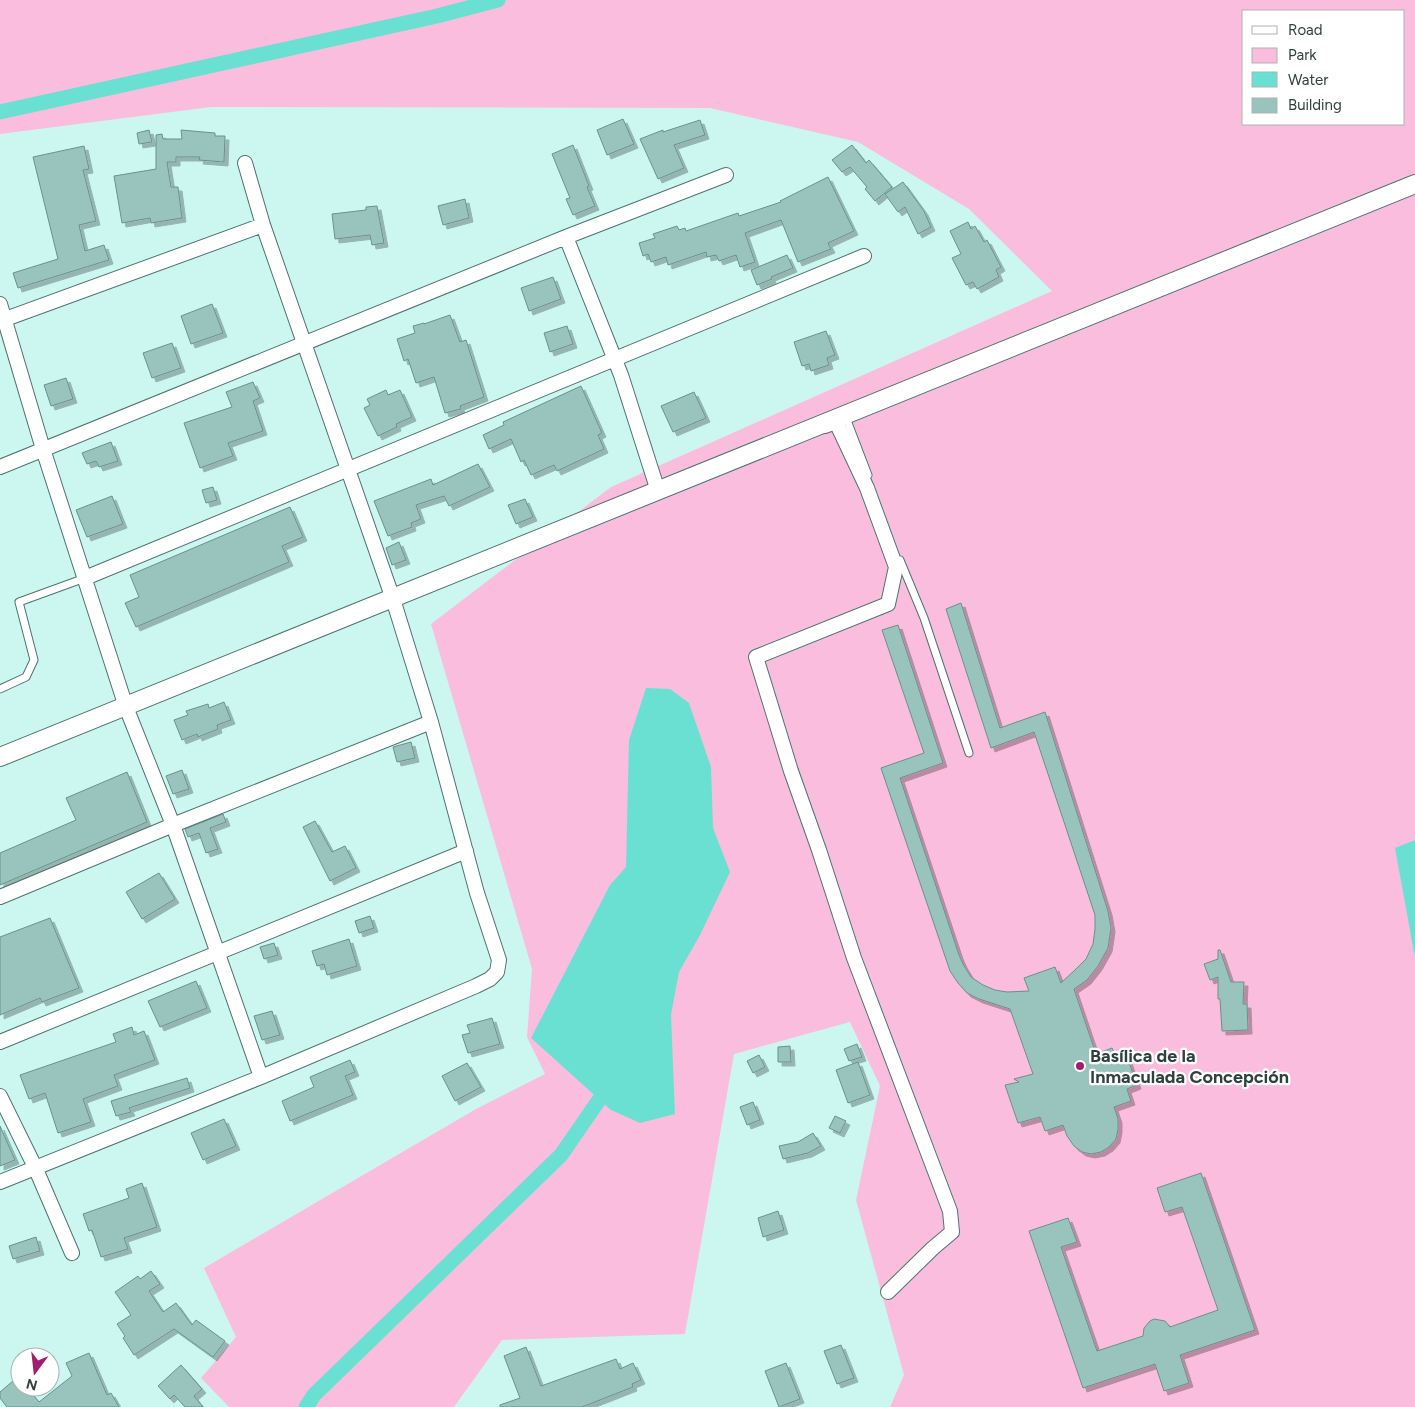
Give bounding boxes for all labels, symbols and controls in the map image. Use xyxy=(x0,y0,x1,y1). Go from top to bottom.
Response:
legend xyxy=(1242,10,1405,125)
text: Road xyxy=(1288,21,1323,39)
text: Park xyxy=(1288,46,1317,64)
text: Water xyxy=(1288,71,1328,89)
text: Building xyxy=(1288,96,1342,114)
place label: Basílica de la Inmaculada Concepción xyxy=(1090,1045,1289,1088)
marker: Basílica de la Inmaculada Concepción xyxy=(1074,1060,1086,1072)
north arrow xyxy=(10,1347,60,1397)
text: N xyxy=(24,1374,39,1394)

